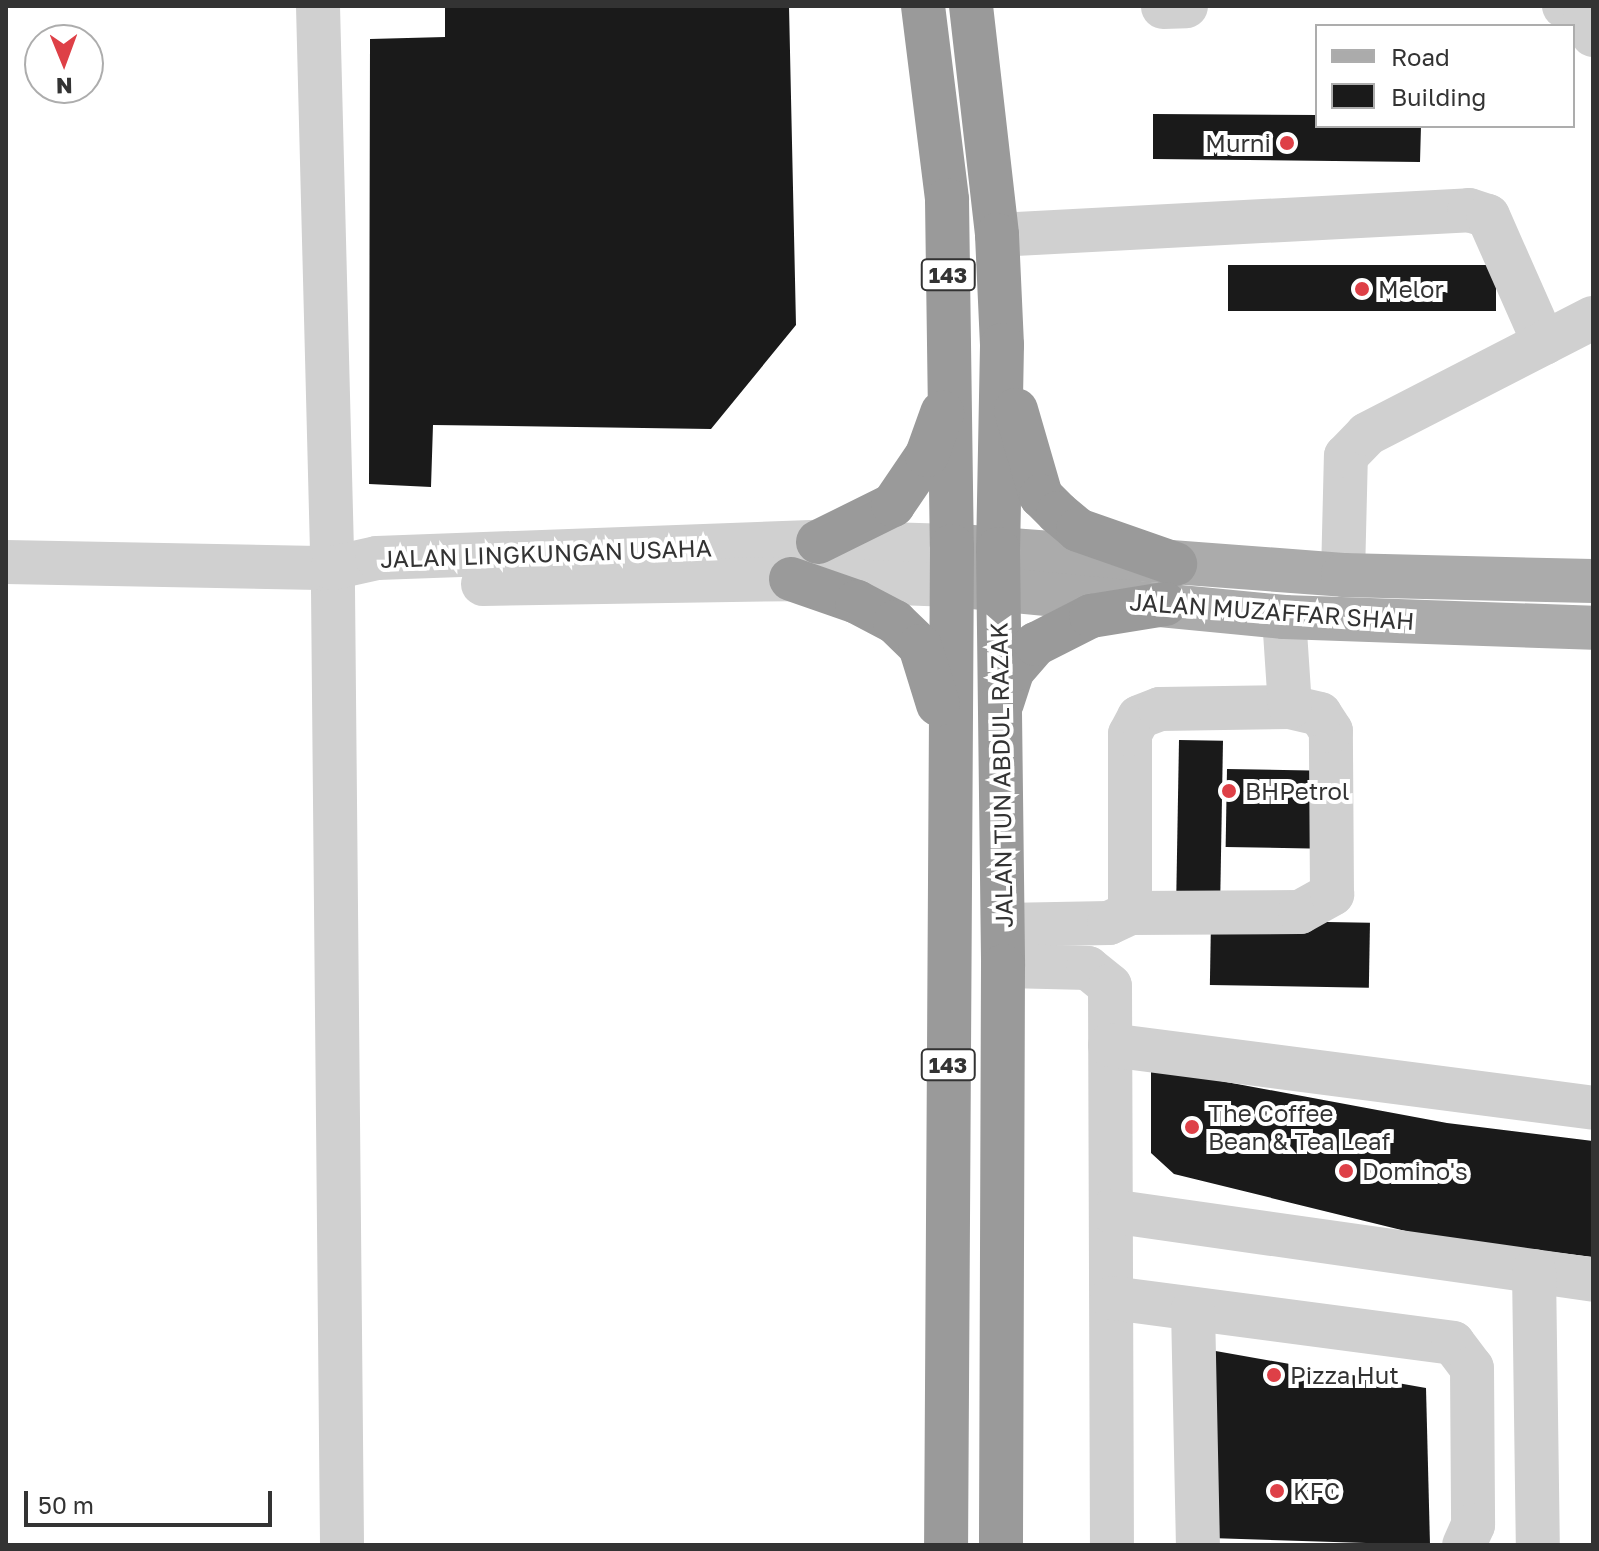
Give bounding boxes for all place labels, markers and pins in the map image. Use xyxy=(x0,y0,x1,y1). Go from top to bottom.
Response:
place label: Murni xyxy=(1205,129,1271,157)
marker: Murni xyxy=(1278,134,1296,152)
place label: Melor xyxy=(1378,275,1444,303)
marker: Melor xyxy=(1353,280,1371,298)
place label: BHPetrol xyxy=(1245,777,1350,805)
marker: BHPetrol xyxy=(1220,782,1238,800)
place label: The Coffee Bean & Tea Leaf xyxy=(1208,1099,1390,1155)
marker: The Coffee Bean & Tea Leaf xyxy=(1183,1118,1201,1136)
place label: Domino's xyxy=(1362,1157,1468,1185)
marker: Domino's xyxy=(1337,1162,1355,1180)
place label: Pizza Hut xyxy=(1290,1361,1399,1389)
marker: Pizza Hut xyxy=(1265,1366,1283,1384)
place label: KFC xyxy=(1293,1477,1340,1505)
marker: KFC xyxy=(1268,1482,1286,1500)

